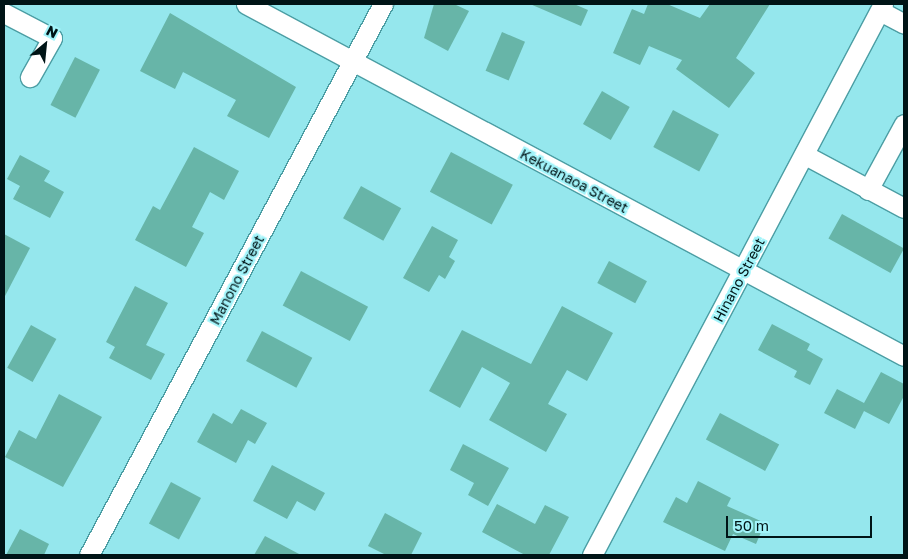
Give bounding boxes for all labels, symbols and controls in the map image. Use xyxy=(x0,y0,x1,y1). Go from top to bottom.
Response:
north arrow xyxy=(20,20,70,70)
text: N xyxy=(44,21,61,41)
street label: Kekuanaoa Street xyxy=(517,146,631,216)
street label: Manono Street xyxy=(206,232,268,328)
street label: Hinano Street xyxy=(710,235,768,325)
scale bar xyxy=(728,506,874,538)
text: 50 m xyxy=(734,516,769,534)

